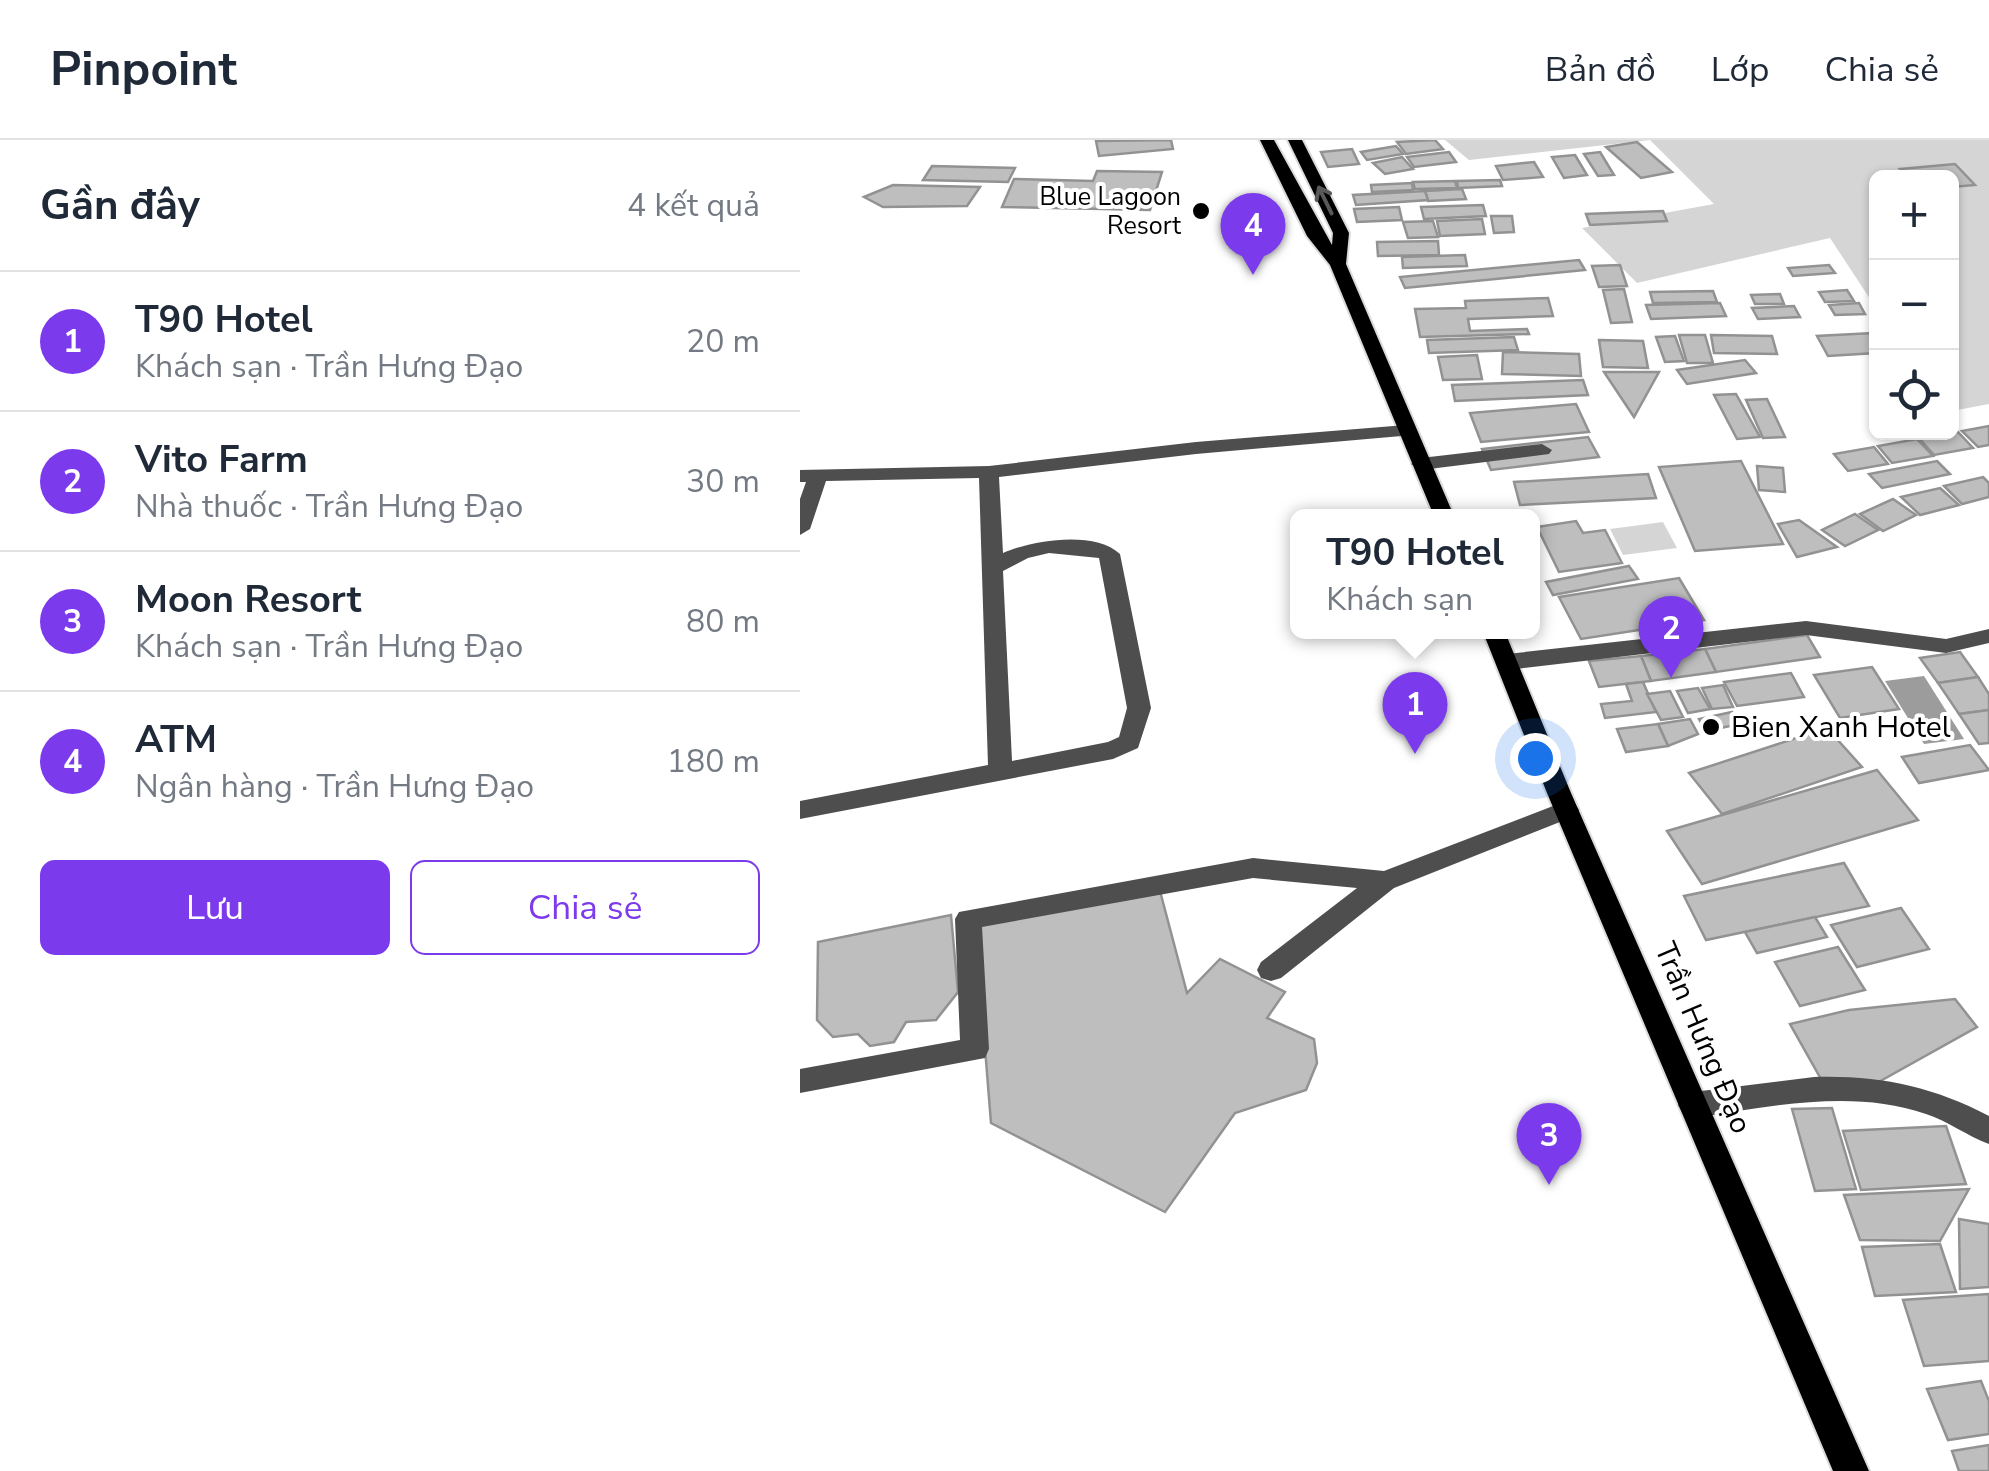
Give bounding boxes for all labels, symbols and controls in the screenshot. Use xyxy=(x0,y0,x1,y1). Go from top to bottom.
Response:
text: Pinpoint xyxy=(50,36,237,102)
text: Bản đồ xyxy=(1545,46,1656,93)
text: Lớp xyxy=(1711,46,1769,93)
text: Chia sẻ xyxy=(1824,46,1939,93)
map controls xyxy=(1869,170,1959,440)
button: + xyxy=(1869,170,1959,260)
text: Gần đây xyxy=(40,177,200,234)
place label: Blue Lagoon Resort xyxy=(1039,180,1181,243)
text: 4 kết quả xyxy=(627,184,760,227)
one-way arrow xyxy=(1314,186,1333,216)
pin: 4 xyxy=(1220,192,1286,275)
marker: Blue Lagoon Resort xyxy=(1190,200,1212,222)
button: − xyxy=(1869,260,1959,350)
text: T90 Hotel xyxy=(135,294,313,345)
text: 1 xyxy=(63,320,82,363)
text: 20 m xyxy=(686,320,760,363)
text: Khách sạn · Trần Hưng Đạo xyxy=(135,345,523,388)
button: locate xyxy=(1869,350,1959,440)
text: Vito Farm xyxy=(135,434,308,485)
text: 2 xyxy=(63,460,82,503)
text: 30 m xyxy=(686,460,760,503)
text: Nhà thuốc · Trần Hưng Đạo xyxy=(135,485,523,528)
popup xyxy=(1290,509,1540,639)
text: T90 Hotel xyxy=(1326,527,1504,578)
text: Moon Resort xyxy=(135,574,361,625)
text: Khách sạn xyxy=(1326,578,1473,621)
pin: 2 xyxy=(1638,596,1704,678)
text: 3 xyxy=(63,600,82,643)
text: 80 m xyxy=(686,600,760,643)
text: Khách sạn · Trần Hưng Đạo xyxy=(135,625,523,668)
pin: 1 xyxy=(1382,672,1448,754)
place label: Bien Xanh Hotel xyxy=(1731,707,1951,748)
text: ATM xyxy=(135,714,217,765)
marker: Bien Xanh Hotel xyxy=(1700,716,1722,738)
your location xyxy=(1510,733,1561,784)
text: 4 xyxy=(63,740,82,783)
text: 180 m xyxy=(667,740,760,783)
text: Ngân hàng · Trần Hưng Đạo xyxy=(135,765,534,808)
button: Lưu xyxy=(40,860,390,955)
button: Chia sẻ xyxy=(410,860,760,955)
street label: Trần Hưng Đạo xyxy=(1644,936,1762,1140)
pin: 3 xyxy=(1516,1102,1582,1185)

